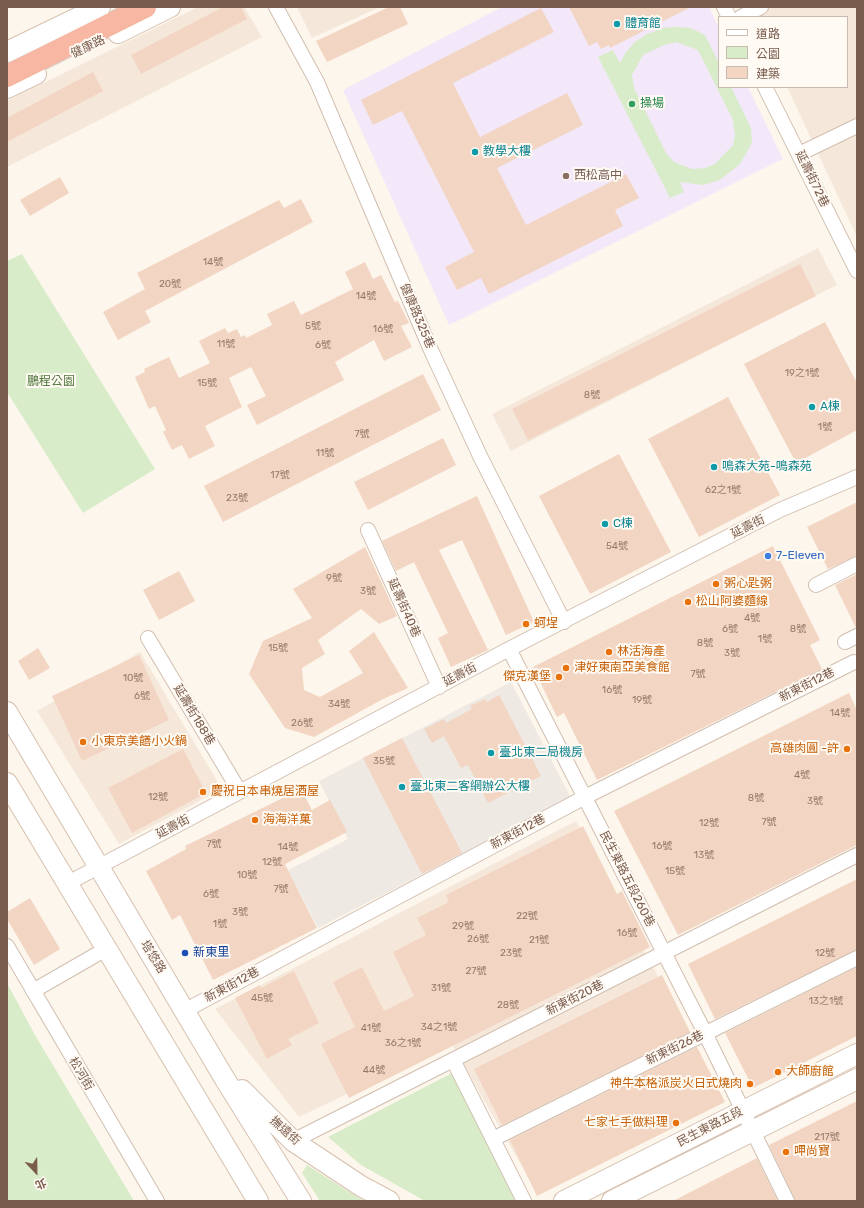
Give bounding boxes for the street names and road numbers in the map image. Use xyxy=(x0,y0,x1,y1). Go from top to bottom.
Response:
street label: 健康路 xyxy=(69,33,107,61)
street label: 延壽街72巷 xyxy=(792,148,832,210)
street label: 健康路325巷 xyxy=(397,281,437,351)
street label: 延壽街 xyxy=(729,512,767,542)
street label: 延壽街40巷 xyxy=(385,576,423,640)
street label: 延壽街 xyxy=(441,660,479,690)
street label: 新東街12巷 xyxy=(777,665,837,705)
street label: 延壽街188巷 xyxy=(170,682,218,748)
street label: 延壽街 xyxy=(154,812,192,842)
street label: 新東街12巷 xyxy=(488,812,548,852)
street label: 民生東路五段260巷 xyxy=(597,829,657,929)
street label: 塔悠路 xyxy=(137,938,169,976)
street label: 新東街12巷 xyxy=(202,965,262,1005)
street label: 新東街20巷 xyxy=(544,977,606,1019)
street label: 新東街26巷 xyxy=(644,1028,706,1068)
street label: 松河街 xyxy=(66,1055,96,1093)
street label: 民生東路五段 xyxy=(675,1104,745,1150)
street label: 撫遠街 xyxy=(267,1114,303,1148)

